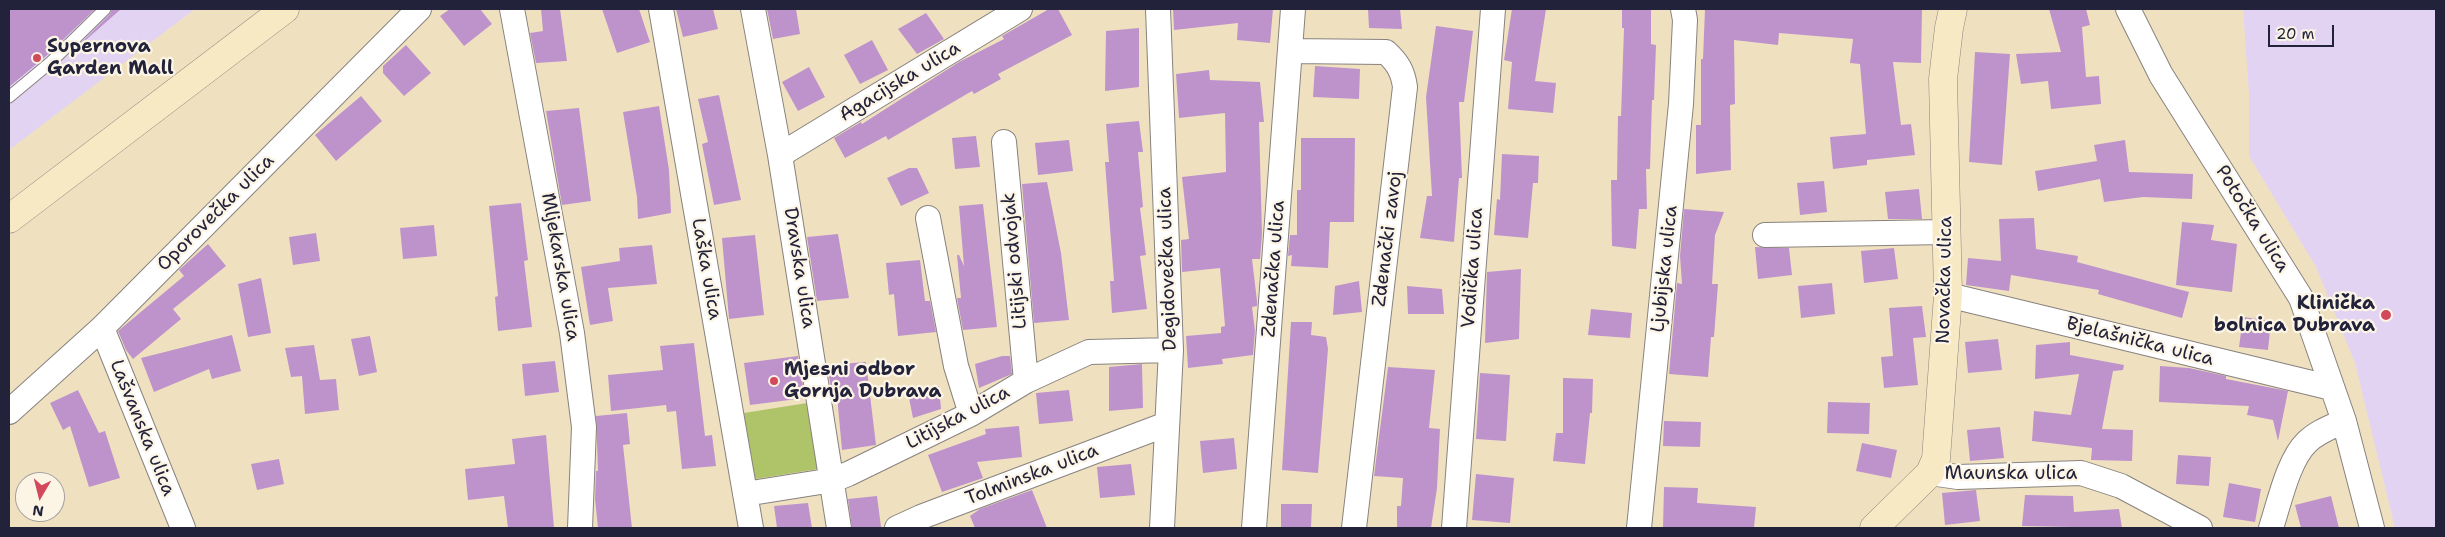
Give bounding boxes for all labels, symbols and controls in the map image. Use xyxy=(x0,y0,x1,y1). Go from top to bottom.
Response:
scale bar xyxy=(2270,15,2336,47)
text: 20 m xyxy=(2276,24,2315,44)
place label: Supernova Garden Mall xyxy=(47,36,174,80)
street label: Agacijska ulica xyxy=(835,37,965,127)
marker: Supernova Garden Mall xyxy=(31,52,43,64)
street label: Oporovečka ulica xyxy=(153,150,279,276)
street label: Potočka ulica xyxy=(2210,161,2294,277)
street label: Zdenački zavoj xyxy=(1368,170,1408,308)
street label: Degidovečka ulica xyxy=(1154,187,1182,351)
street label: Mljekarska ulica xyxy=(536,191,584,343)
street label: Litijski odvojak xyxy=(998,192,1032,330)
street label: Zdenačka ulica xyxy=(1258,200,1290,338)
street label: Ljubijska ulica xyxy=(1647,204,1683,334)
street label: Dravska ulica xyxy=(778,206,820,330)
street label: Vodička ulica xyxy=(1457,207,1489,329)
street label: Laška ulica xyxy=(686,216,726,322)
street label: Novačka ulica xyxy=(1932,216,1958,344)
place label: Klinička bolnica Dubrava xyxy=(2214,293,2375,337)
marker: Klinička bolnica Dubrava xyxy=(2379,308,2393,322)
street label: Bjelašnička ulica xyxy=(2064,313,2216,371)
street label: Lašvanska ulica xyxy=(104,357,180,499)
place label: Mjesni odbor Gornja Dubrava xyxy=(784,359,941,403)
marker: Mjesni odbor Gornja Dubrava xyxy=(768,375,780,387)
street label: Litijska ulica xyxy=(902,381,1014,455)
street label: Tolminska ulica xyxy=(962,439,1102,511)
street label: Maunska ulica xyxy=(1945,463,2077,485)
north arrow xyxy=(15,472,65,522)
text: N xyxy=(31,501,45,521)

